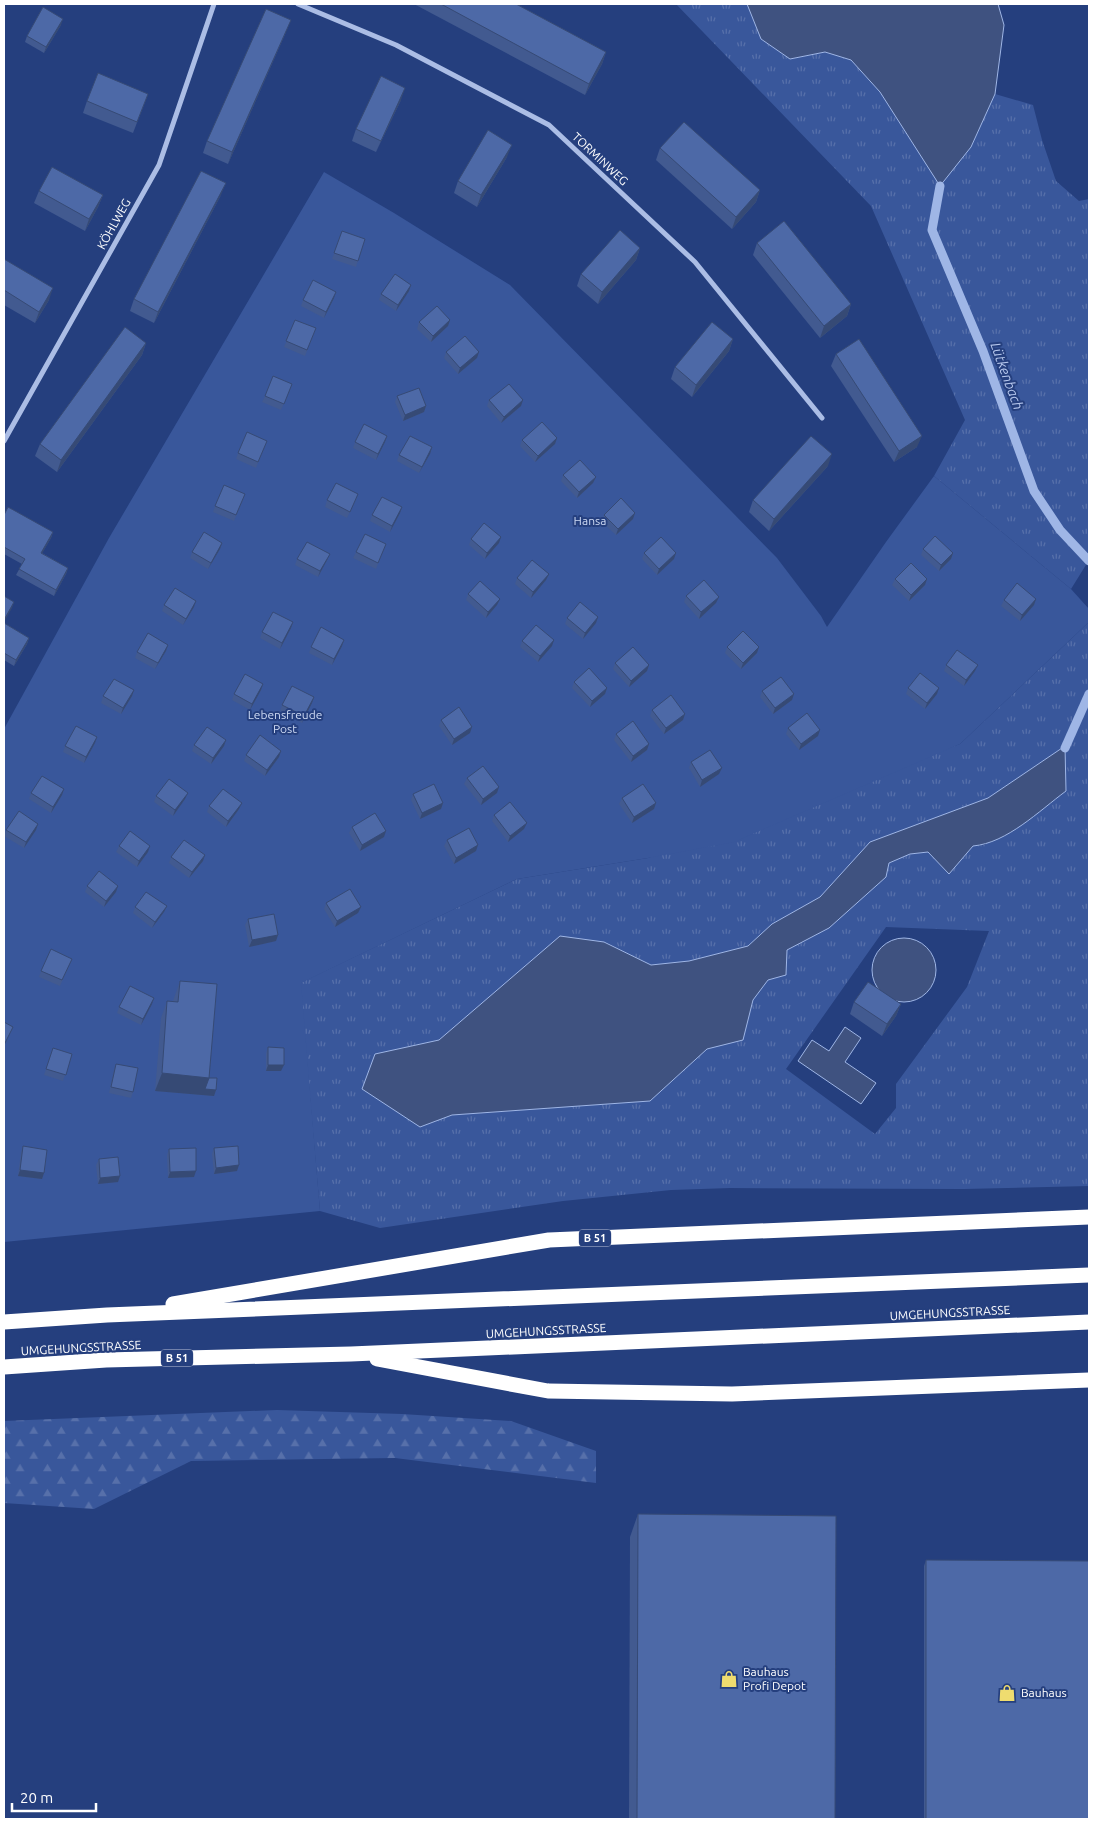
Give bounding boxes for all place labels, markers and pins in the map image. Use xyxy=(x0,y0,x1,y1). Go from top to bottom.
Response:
place label: Bauhaus Profi Depot xyxy=(743,1665,806,1692)
shop icon: Bauhaus Profi Depot xyxy=(719,1669,739,1689)
shop icon: Bauhaus xyxy=(997,1683,1017,1703)
place label: Bauhaus xyxy=(1021,1686,1067,1699)

